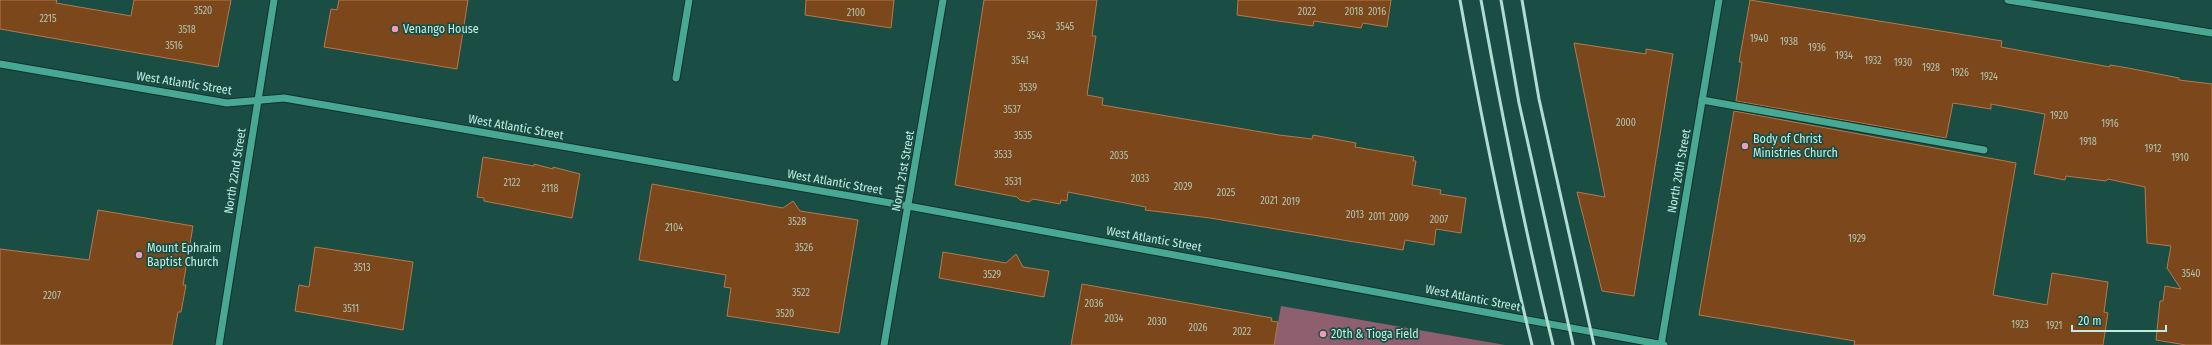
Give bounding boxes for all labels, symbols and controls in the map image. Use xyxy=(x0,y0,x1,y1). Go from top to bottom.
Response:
house number: 3520 xyxy=(194,5,212,17)
house number: 2022 xyxy=(1298,6,1317,18)
house number: 2018 xyxy=(1345,6,1363,18)
house number: 2016 xyxy=(1368,6,1386,18)
house number: 2100 xyxy=(847,7,865,19)
house number: 2215 xyxy=(39,13,57,25)
house number: 3545 xyxy=(1056,21,1075,33)
place label: Venango House xyxy=(403,22,479,36)
house number: 3518 xyxy=(178,24,196,36)
marker: Venango House xyxy=(390,24,400,34)
house number: 3543 xyxy=(1027,30,1046,42)
house number: 1940 xyxy=(1750,33,1768,45)
house number: 1938 xyxy=(1780,36,1798,48)
house number: 3516 xyxy=(165,40,183,52)
house number: 1936 xyxy=(1808,42,1826,54)
house number: 1934 xyxy=(1835,50,1853,62)
house number: 3541 xyxy=(1011,55,1029,67)
house number: 1932 xyxy=(1864,55,1882,67)
house number: 1930 xyxy=(1894,57,1912,69)
house number: 1928 xyxy=(1922,62,1940,74)
house number: 1926 xyxy=(1951,67,1969,79)
street label: West Atlantic Street xyxy=(135,69,233,97)
house number: 1924 xyxy=(1980,71,1998,83)
house number: 3539 xyxy=(1019,82,1037,94)
house number: 3537 xyxy=(1003,104,1021,116)
house number: 1920 xyxy=(2050,110,2068,122)
street label: West Atlantic Street xyxy=(467,112,565,142)
house number: 2000 xyxy=(1616,117,1636,129)
house number: 1916 xyxy=(2101,118,2119,130)
street label: North 22nd Street xyxy=(221,127,249,215)
street label: North 20th Street xyxy=(1665,128,1693,214)
street label: North 21st Street xyxy=(889,129,917,213)
house number: 3535 xyxy=(1014,130,1032,142)
place label: Body of Christ Ministries Church xyxy=(1753,132,1838,160)
house number: 1918 xyxy=(2079,136,2097,148)
marker: Body of Christ Ministries Church xyxy=(1740,141,1750,151)
house number: 1912 xyxy=(2145,143,2162,155)
house number: 3533 xyxy=(994,149,1013,161)
house number: 2035 xyxy=(1110,150,1129,162)
house number: 1910 xyxy=(2171,152,2189,164)
street label: West Atlantic Street xyxy=(786,167,884,197)
house number: 2033 xyxy=(1131,173,1150,185)
house number: 3531 xyxy=(1004,176,1022,188)
house number: 2122 xyxy=(504,177,521,189)
house number: 2029 xyxy=(1174,181,1192,193)
house number: 2118 xyxy=(542,183,558,195)
house number: 2025 xyxy=(1217,187,1236,199)
house number: 2021 xyxy=(1260,195,1278,207)
house number: 2019 xyxy=(1282,196,1300,208)
house number: 2013 xyxy=(1346,209,1364,221)
house number: 2011 xyxy=(1368,211,1386,223)
house number: 2009 xyxy=(1389,212,1409,224)
house number: 2007 xyxy=(1430,214,1448,226)
house number: 3528 xyxy=(788,216,806,228)
house number: 2104 xyxy=(665,222,683,234)
street label: West Atlantic Street xyxy=(1105,224,1203,254)
house number: 1929 xyxy=(1848,233,1866,245)
place label: Mount Ephraim Baptist Church xyxy=(147,241,221,269)
house number: 3526 xyxy=(795,242,813,254)
marker: Mount Ephraim Baptist Church xyxy=(134,250,144,260)
house number: 3513 xyxy=(353,262,371,274)
house number: 3540 xyxy=(2181,268,2201,280)
house number: 3529 xyxy=(983,269,1001,281)
street label: West Atlantic Street xyxy=(1424,282,1522,314)
house number: 3522 xyxy=(792,287,810,299)
house number: 2207 xyxy=(43,290,61,302)
house number: 2036 xyxy=(1085,298,1104,310)
house number: 3511 xyxy=(343,303,359,315)
scale bar xyxy=(2072,307,2166,333)
house number: 3520 xyxy=(776,308,794,320)
house number: 2034 xyxy=(1105,313,1124,325)
text: 20 m xyxy=(2078,314,2102,328)
house number: 2030 xyxy=(1147,316,1167,328)
house number: 1923 xyxy=(2011,319,2029,331)
house number: 1921 xyxy=(2046,320,2062,332)
house number: 2026 xyxy=(1189,322,1207,334)
house number: 2022 xyxy=(1233,326,1252,338)
place label: 20th & Tioga Field xyxy=(1331,327,1419,341)
marker: 20th & Tioga Field xyxy=(1318,329,1328,339)

